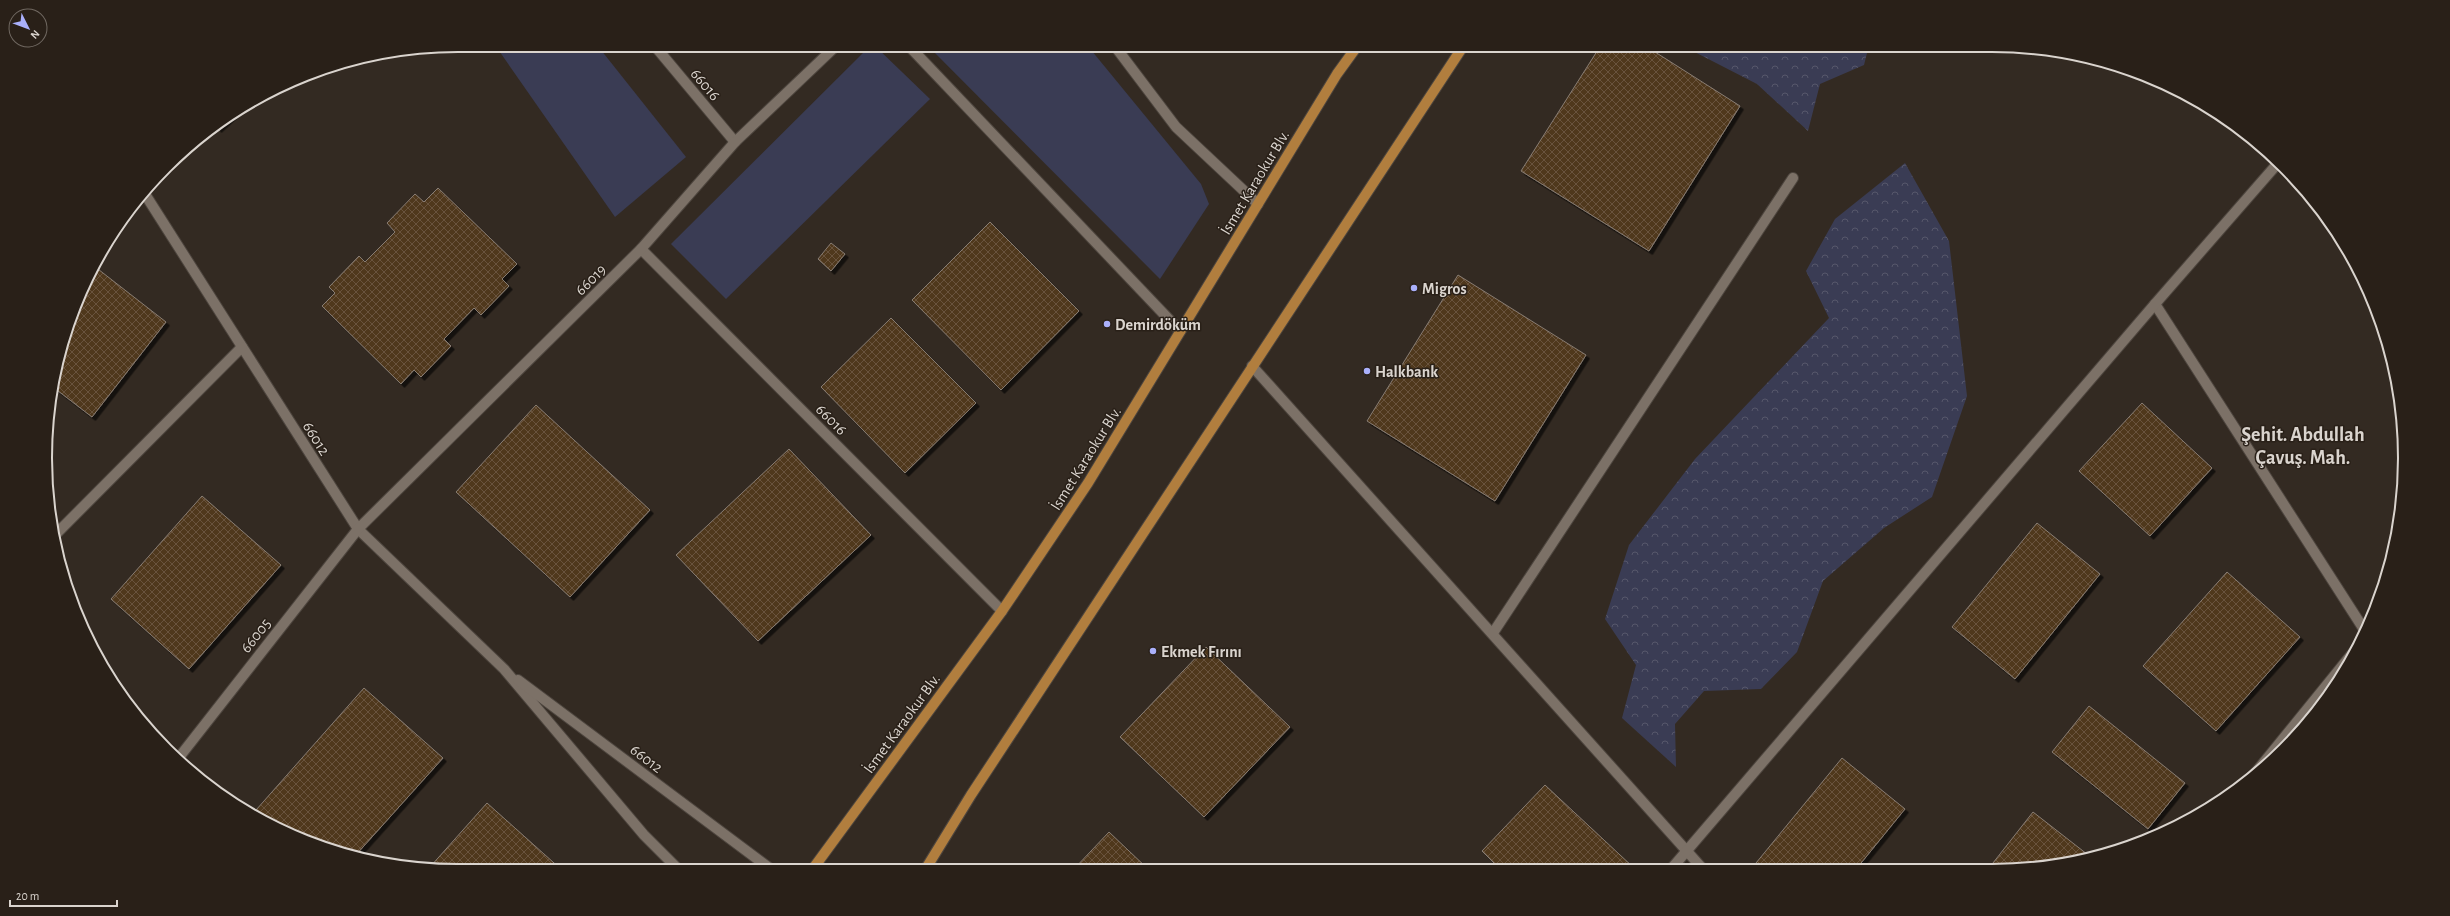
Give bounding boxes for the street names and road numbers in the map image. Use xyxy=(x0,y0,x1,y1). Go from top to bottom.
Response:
street label: 66016 xyxy=(687,66,723,104)
street label: İsmet Karaokur Blv. xyxy=(1216,126,1292,238)
street label: 66019 xyxy=(572,261,609,298)
street label: 66016 xyxy=(813,401,850,438)
street label: İsmet Karaokur Blv. xyxy=(1046,403,1124,513)
street label: 66012 xyxy=(300,419,333,458)
street label: 66005 xyxy=(238,615,274,656)
street label: İsmet Karaokur Blv. xyxy=(859,670,943,776)
street label: 66012 xyxy=(627,741,666,776)

